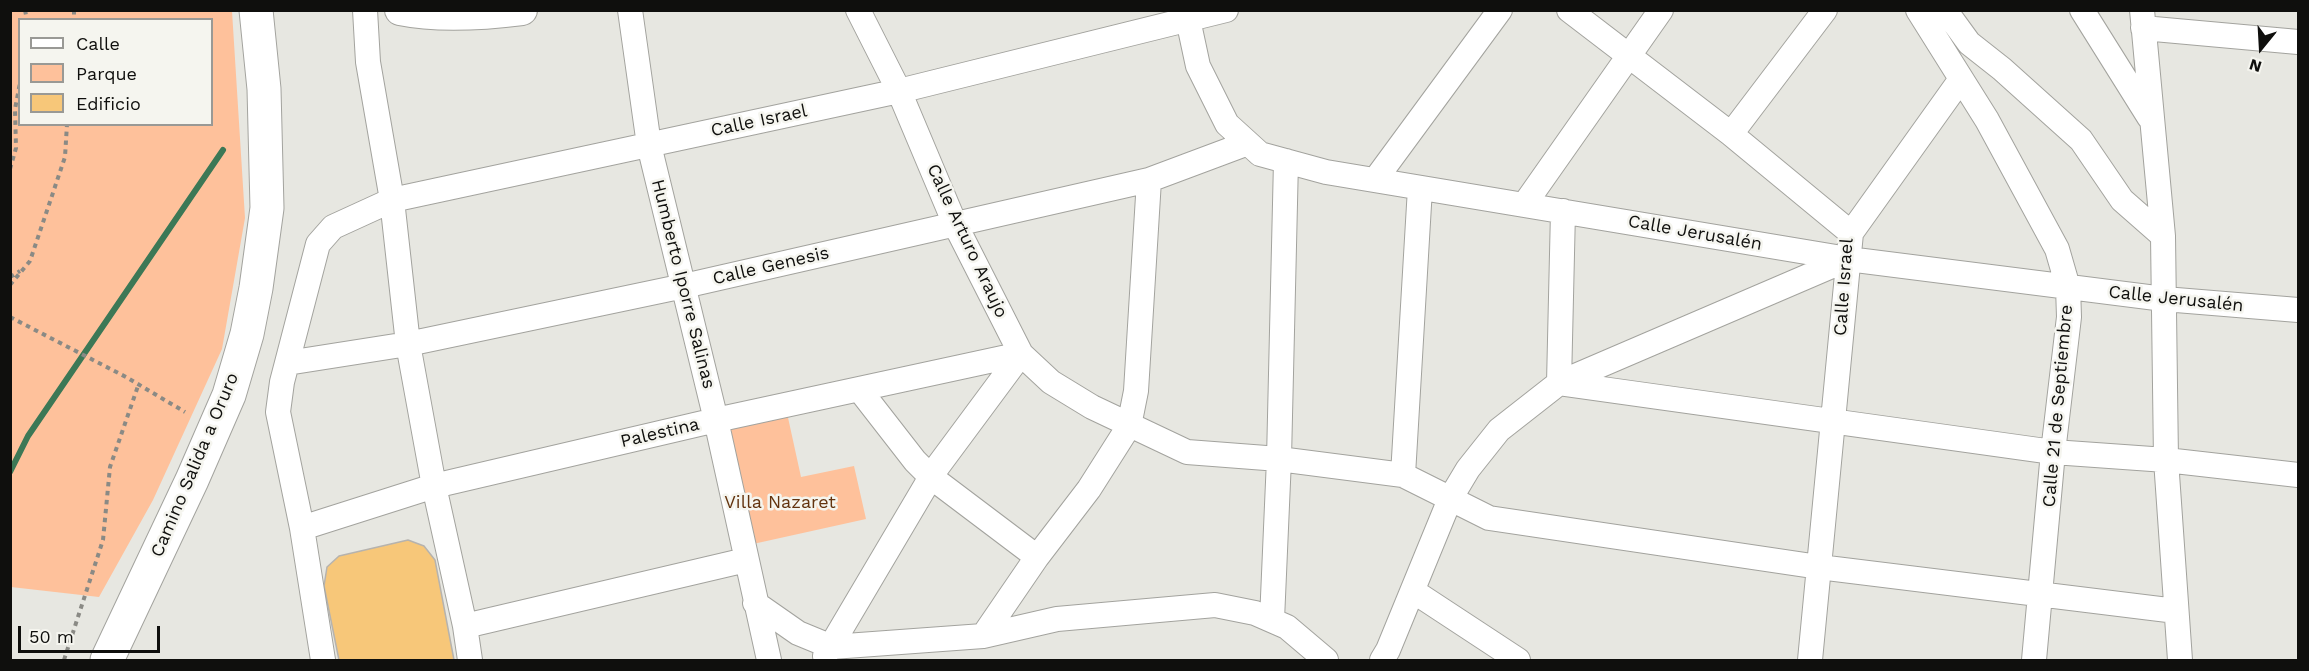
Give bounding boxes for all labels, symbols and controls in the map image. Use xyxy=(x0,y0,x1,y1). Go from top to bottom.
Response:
legend xyxy=(18,18,213,126)
north arrow xyxy=(2231,18,2291,78)
text: Calle xyxy=(76,33,120,54)
text: N xyxy=(2247,55,2264,76)
text: Parque xyxy=(76,63,137,84)
text: Edificio xyxy=(76,93,141,114)
street label: Calle Israel xyxy=(709,100,809,142)
street label: Calle Arturo Araujo xyxy=(922,161,1012,321)
street label: Humberto Iporre Salinas xyxy=(646,177,720,391)
street label: Calle Jerusalén xyxy=(1626,211,1764,255)
street label: Calle Israel xyxy=(1830,237,1858,337)
street label: Calle Genesis xyxy=(711,242,831,290)
street label: Calle Jerusalén xyxy=(2107,281,2245,317)
street label: Calle 21 de Septiembre xyxy=(2038,304,2078,508)
street label: Camino Salida a Oruro xyxy=(146,370,244,560)
street label: Palestina xyxy=(618,413,702,453)
park label: Villa Nazaret xyxy=(724,492,836,514)
scale bar xyxy=(21,614,164,652)
text: 50 m xyxy=(29,626,74,647)

